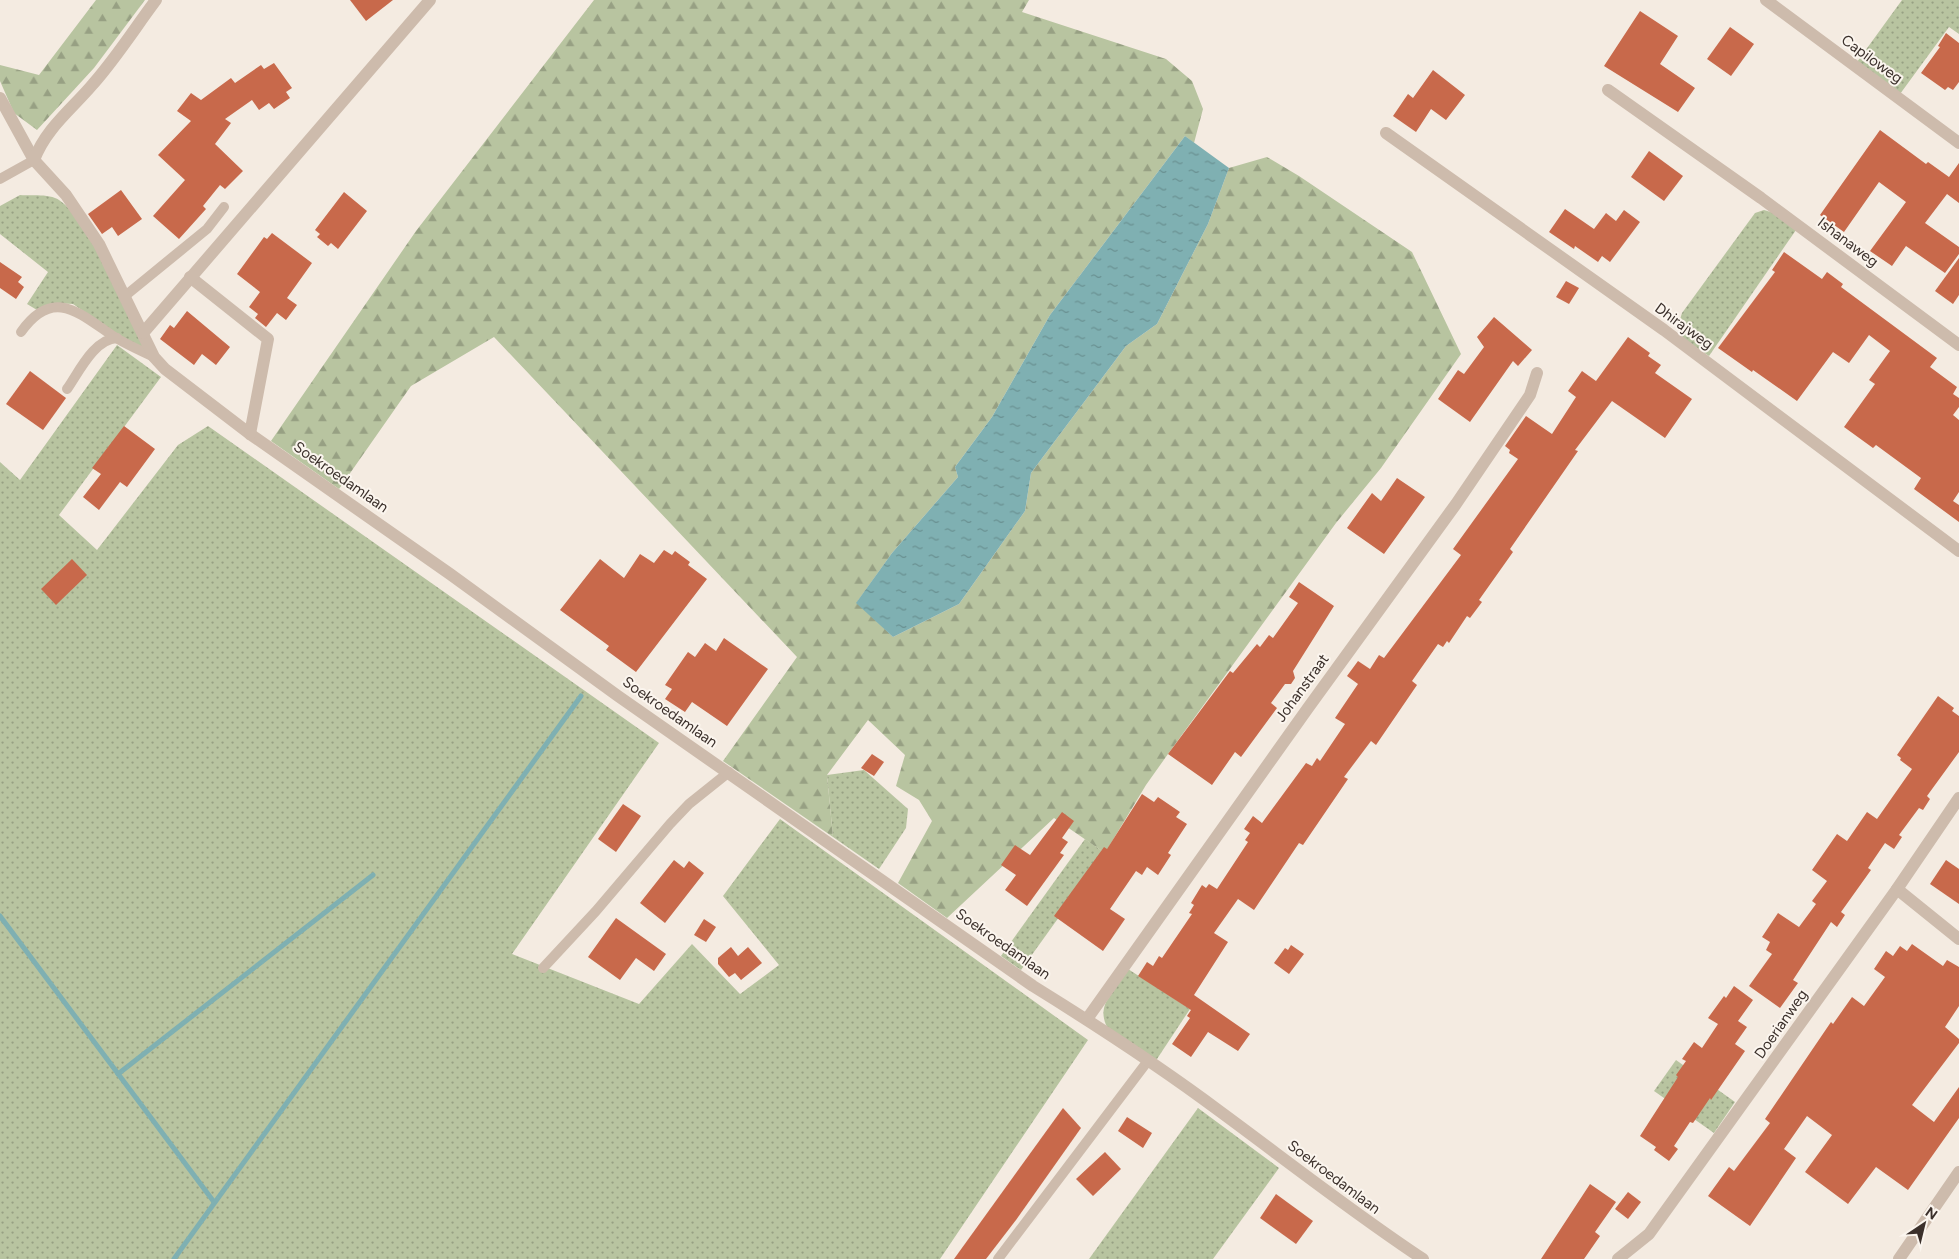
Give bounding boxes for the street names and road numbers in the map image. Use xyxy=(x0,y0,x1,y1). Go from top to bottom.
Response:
street label: Capiloweg xyxy=(1838,31,1906,87)
street label: Ishanaweg xyxy=(1814,213,1882,271)
street label: Dhirajweg xyxy=(1651,299,1717,353)
street label: Soekroedamlaan xyxy=(290,438,392,516)
street label: Johanstraat xyxy=(1271,650,1333,725)
street label: Soekroedamlaan xyxy=(619,673,721,751)
street label: Soekroedamlaan xyxy=(952,905,1054,983)
street label: Doerianweg xyxy=(1751,986,1811,1062)
street label: Soekroedamlaan xyxy=(1284,1136,1384,1218)

